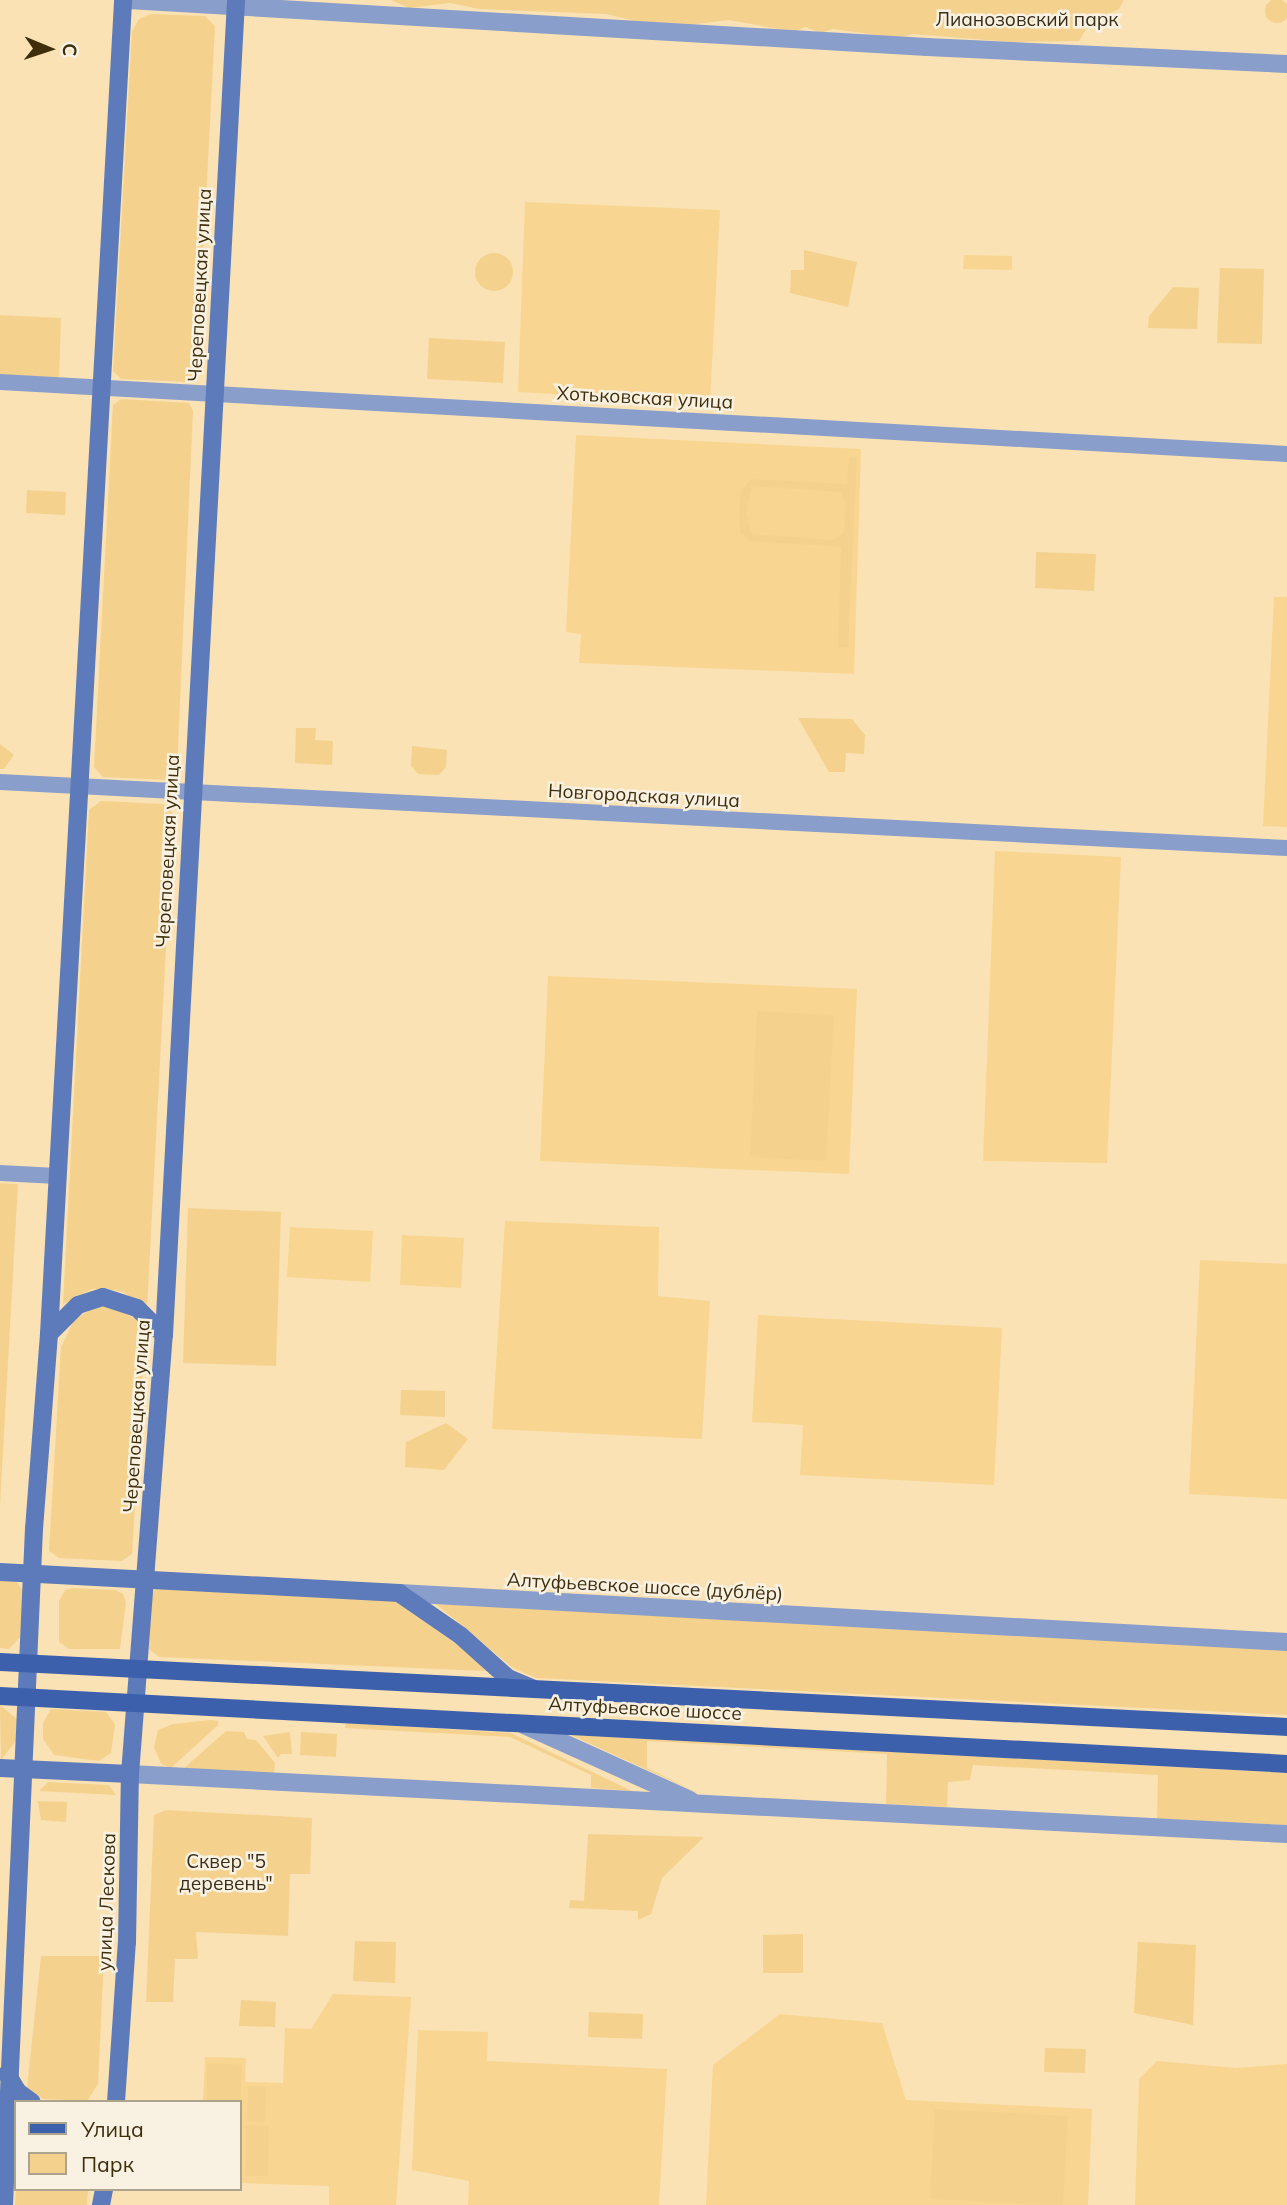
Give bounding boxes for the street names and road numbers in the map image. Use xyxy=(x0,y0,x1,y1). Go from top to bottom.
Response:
street label: Череповецкая улица xyxy=(184,188,216,382)
street label: Хотьковская улица xyxy=(556,382,734,414)
street label: Череповецкая улица xyxy=(152,754,184,948)
street label: Новгородская улица xyxy=(548,780,740,812)
street label: Череповецкая улица xyxy=(119,1319,155,1513)
street label: Алтуфьевское шоссе (дублёр) xyxy=(506,1568,784,1606)
street label: Алтуфьевское шоссе xyxy=(548,1693,742,1725)
street label: улица Лескова xyxy=(93,1832,121,1972)

